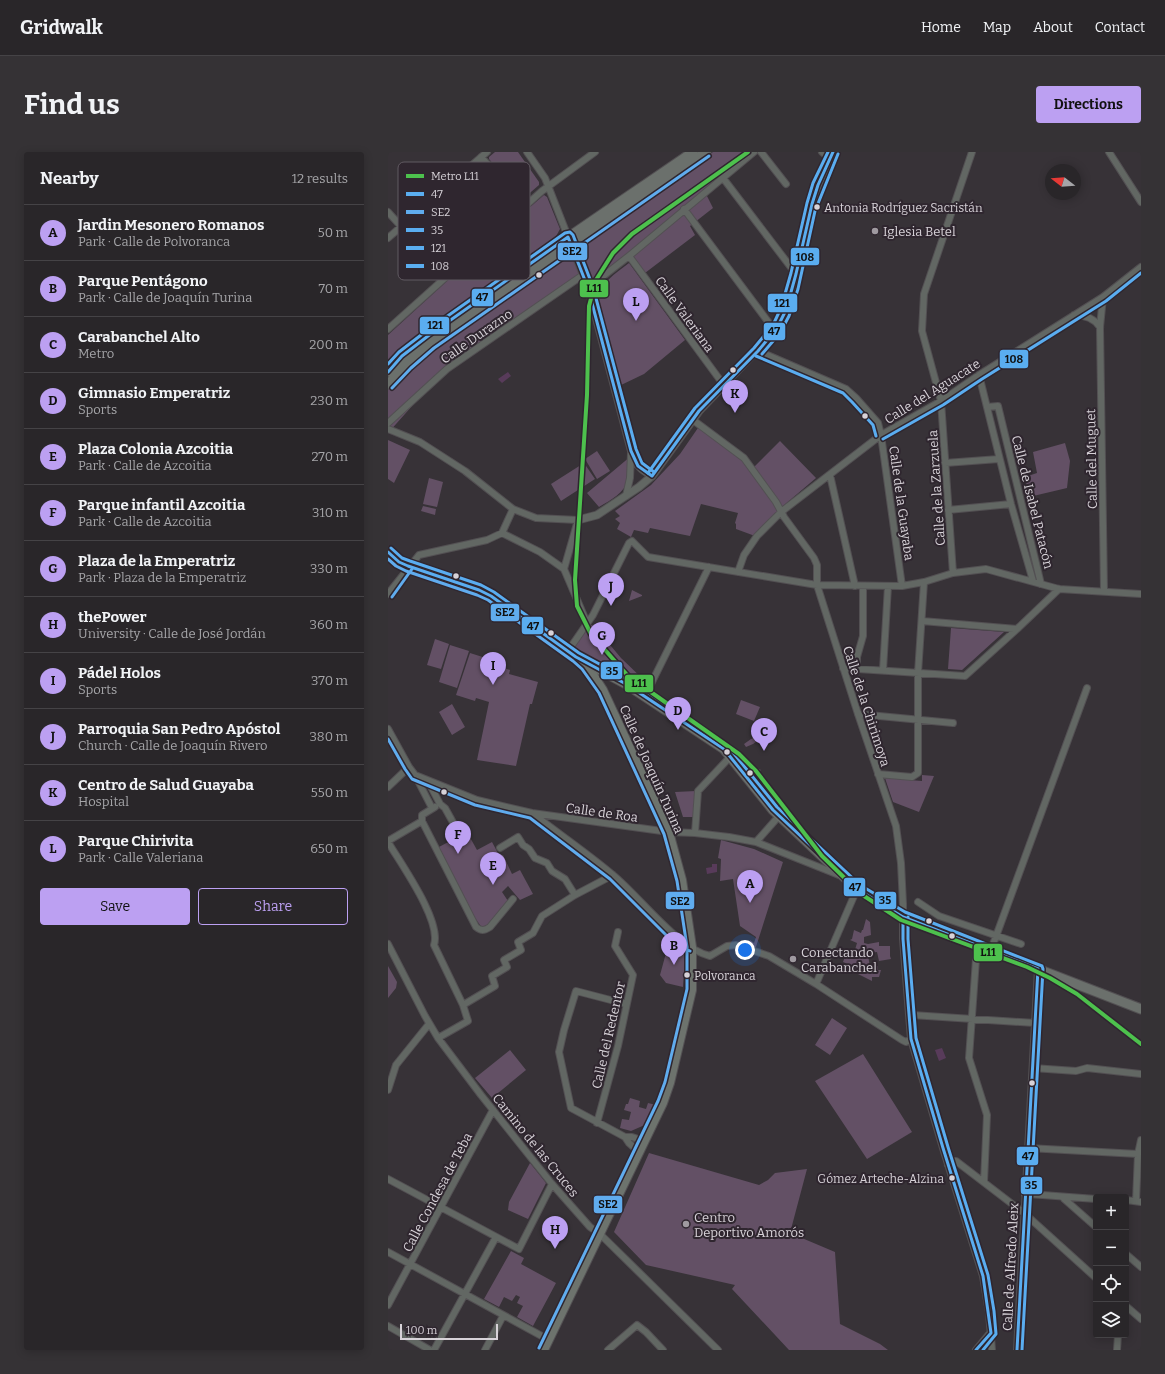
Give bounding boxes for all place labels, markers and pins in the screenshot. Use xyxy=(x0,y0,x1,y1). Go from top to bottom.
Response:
place label: Antonia Rodríguez Sacristán xyxy=(824,201,983,215)
marker: Antonia Rodríguez Sacristán xyxy=(812,202,822,212)
place label: Iglesia Betel xyxy=(883,224,956,239)
marker: Iglesia Betel xyxy=(870,226,880,236)
unlabelled marker xyxy=(534,270,544,280)
pin: L xyxy=(623,288,649,321)
unlabelled marker xyxy=(728,365,738,375)
pin: K xyxy=(722,380,748,413)
unlabelled marker xyxy=(860,411,870,421)
unlabelled marker xyxy=(451,571,461,581)
pin: J xyxy=(598,573,624,606)
pin: G xyxy=(589,622,615,655)
unlabelled marker xyxy=(546,628,556,638)
pin: I xyxy=(480,652,506,685)
pin: D xyxy=(665,697,691,730)
pin: C xyxy=(751,718,777,751)
unlabelled marker xyxy=(722,747,732,757)
unlabelled marker xyxy=(745,768,755,778)
unlabelled marker xyxy=(439,787,449,797)
pin: F xyxy=(445,821,471,854)
pin: E xyxy=(480,852,506,885)
pin: A xyxy=(737,870,763,903)
unlabelled marker xyxy=(924,916,934,926)
unlabelled marker xyxy=(947,931,957,941)
pin: B xyxy=(661,932,687,965)
place label: Conectando Carabanchel xyxy=(801,945,877,975)
marker: Conectando Carabanchel xyxy=(788,954,798,964)
place label: Polvoranca xyxy=(694,969,756,983)
marker: Polvoranca xyxy=(682,970,692,980)
unlabelled marker xyxy=(1027,1078,1037,1088)
place label: Gómez Arteche-Alzina xyxy=(817,1172,944,1186)
marker: Gómez Arteche-Alzina xyxy=(947,1173,957,1183)
place label: Centro Deportivo Amorós xyxy=(694,1210,804,1240)
pin: H xyxy=(542,1216,568,1249)
marker: Centro Deportivo Amorós xyxy=(681,1219,691,1229)

